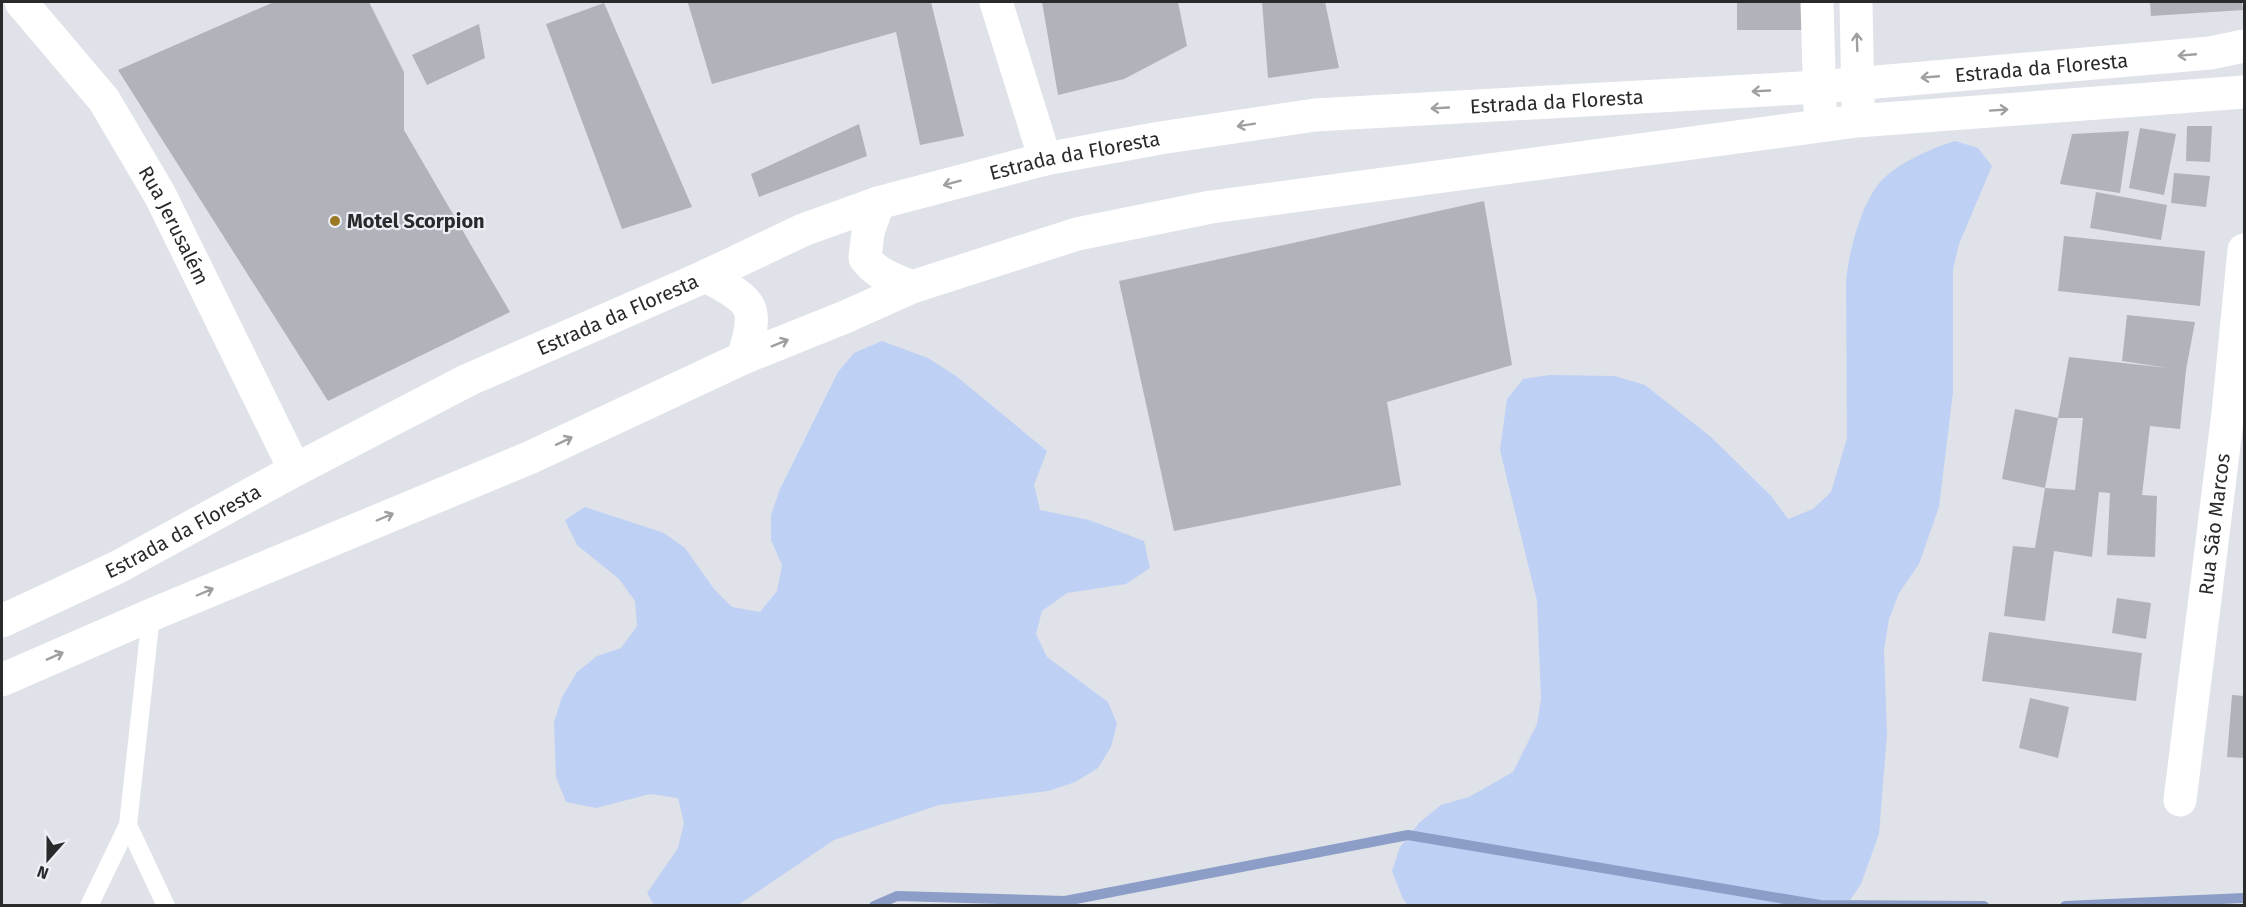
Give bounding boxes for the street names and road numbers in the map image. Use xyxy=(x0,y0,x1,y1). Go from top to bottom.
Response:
street label: Estrada da Floresta xyxy=(1954,48,2129,87)
street label: Estrada da Floresta xyxy=(1469,85,1644,118)
street label: Estrada da Floresta xyxy=(987,126,1162,185)
street label: Rua Jerusalém xyxy=(134,162,214,289)
street label: Estrada da Floresta xyxy=(533,269,702,360)
street label: Rua São Marcos xyxy=(2194,452,2235,596)
street label: Estrada da Floresta xyxy=(101,479,265,583)

